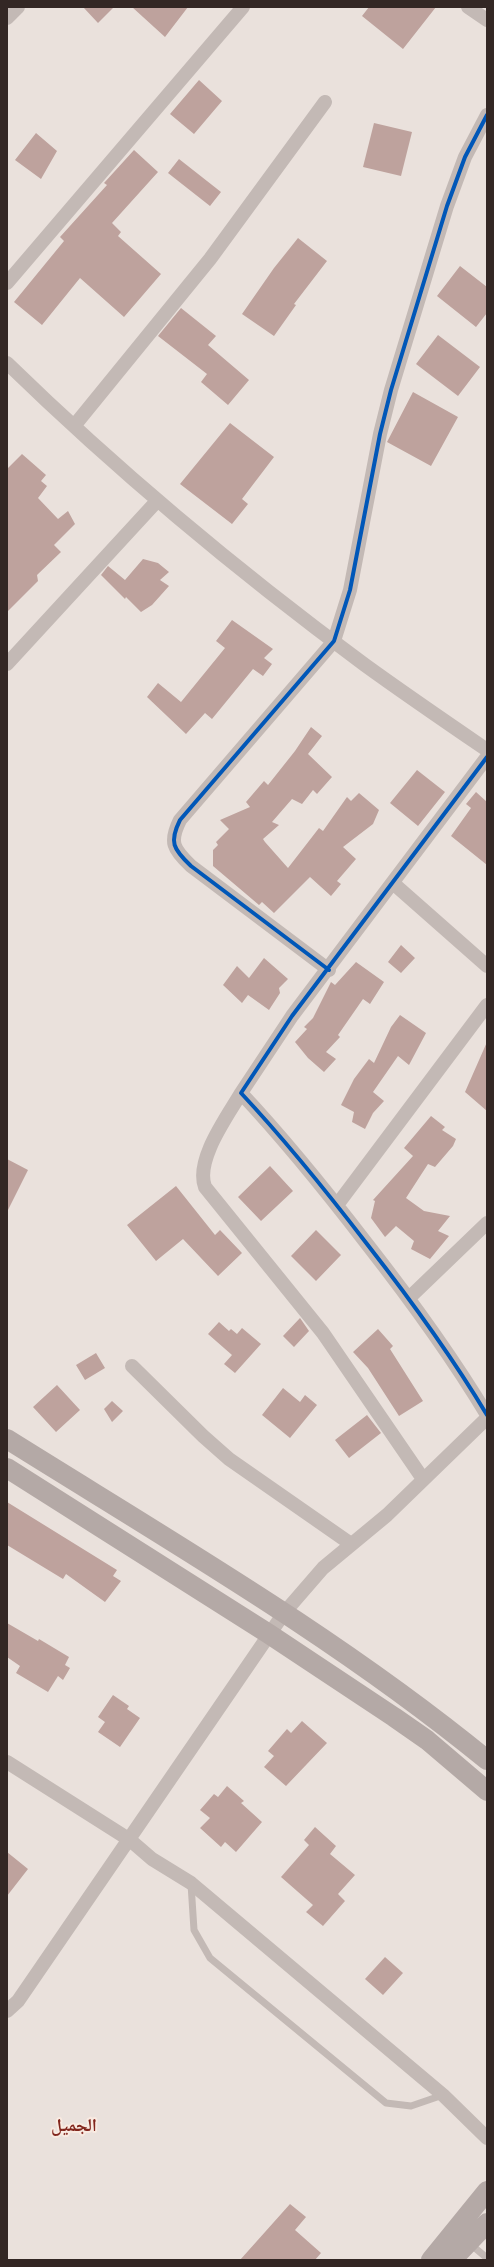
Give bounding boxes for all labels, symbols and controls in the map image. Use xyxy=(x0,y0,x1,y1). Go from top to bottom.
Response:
district label: الجميل xyxy=(51,2116,97,2138)

